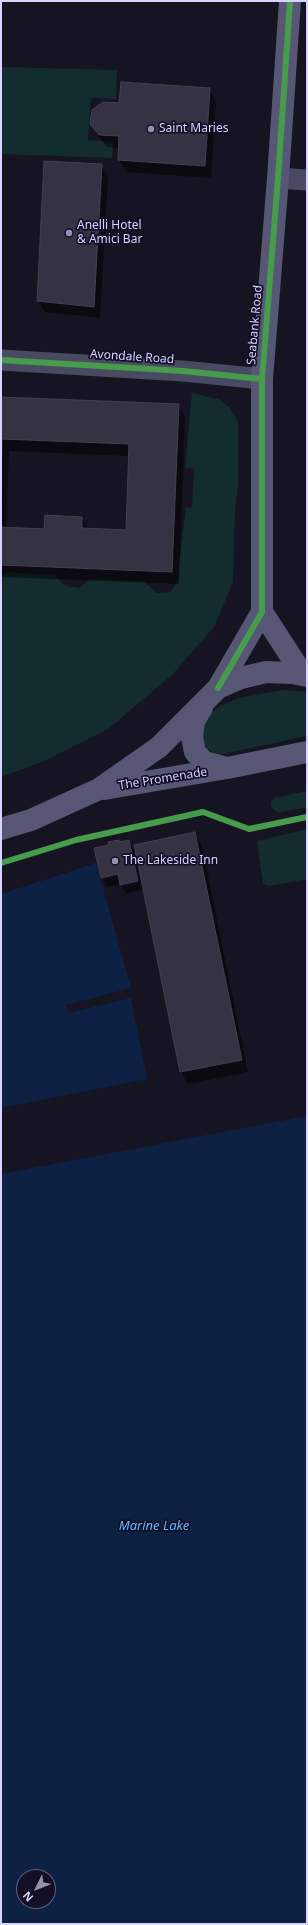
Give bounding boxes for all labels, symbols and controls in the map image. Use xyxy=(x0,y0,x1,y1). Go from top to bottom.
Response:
place label: Saint Maries xyxy=(159,122,228,136)
marker: Saint Maries xyxy=(146,124,156,134)
place label: Anelli Hotel & Amici Bar xyxy=(77,219,142,247)
marker: Anelli Hotel & Amici Bar xyxy=(64,228,74,238)
street label: Seabank Road xyxy=(244,285,266,365)
street label: Avondale Road xyxy=(89,347,175,367)
street label: The Promenade xyxy=(118,765,208,793)
place label: The Lakeside Inn xyxy=(123,854,218,868)
marker: The Lakeside Inn xyxy=(110,856,120,866)
water label: Marine Lake xyxy=(119,1518,189,1534)
north arrow xyxy=(16,1869,56,1909)
text: N xyxy=(19,1888,36,1905)

